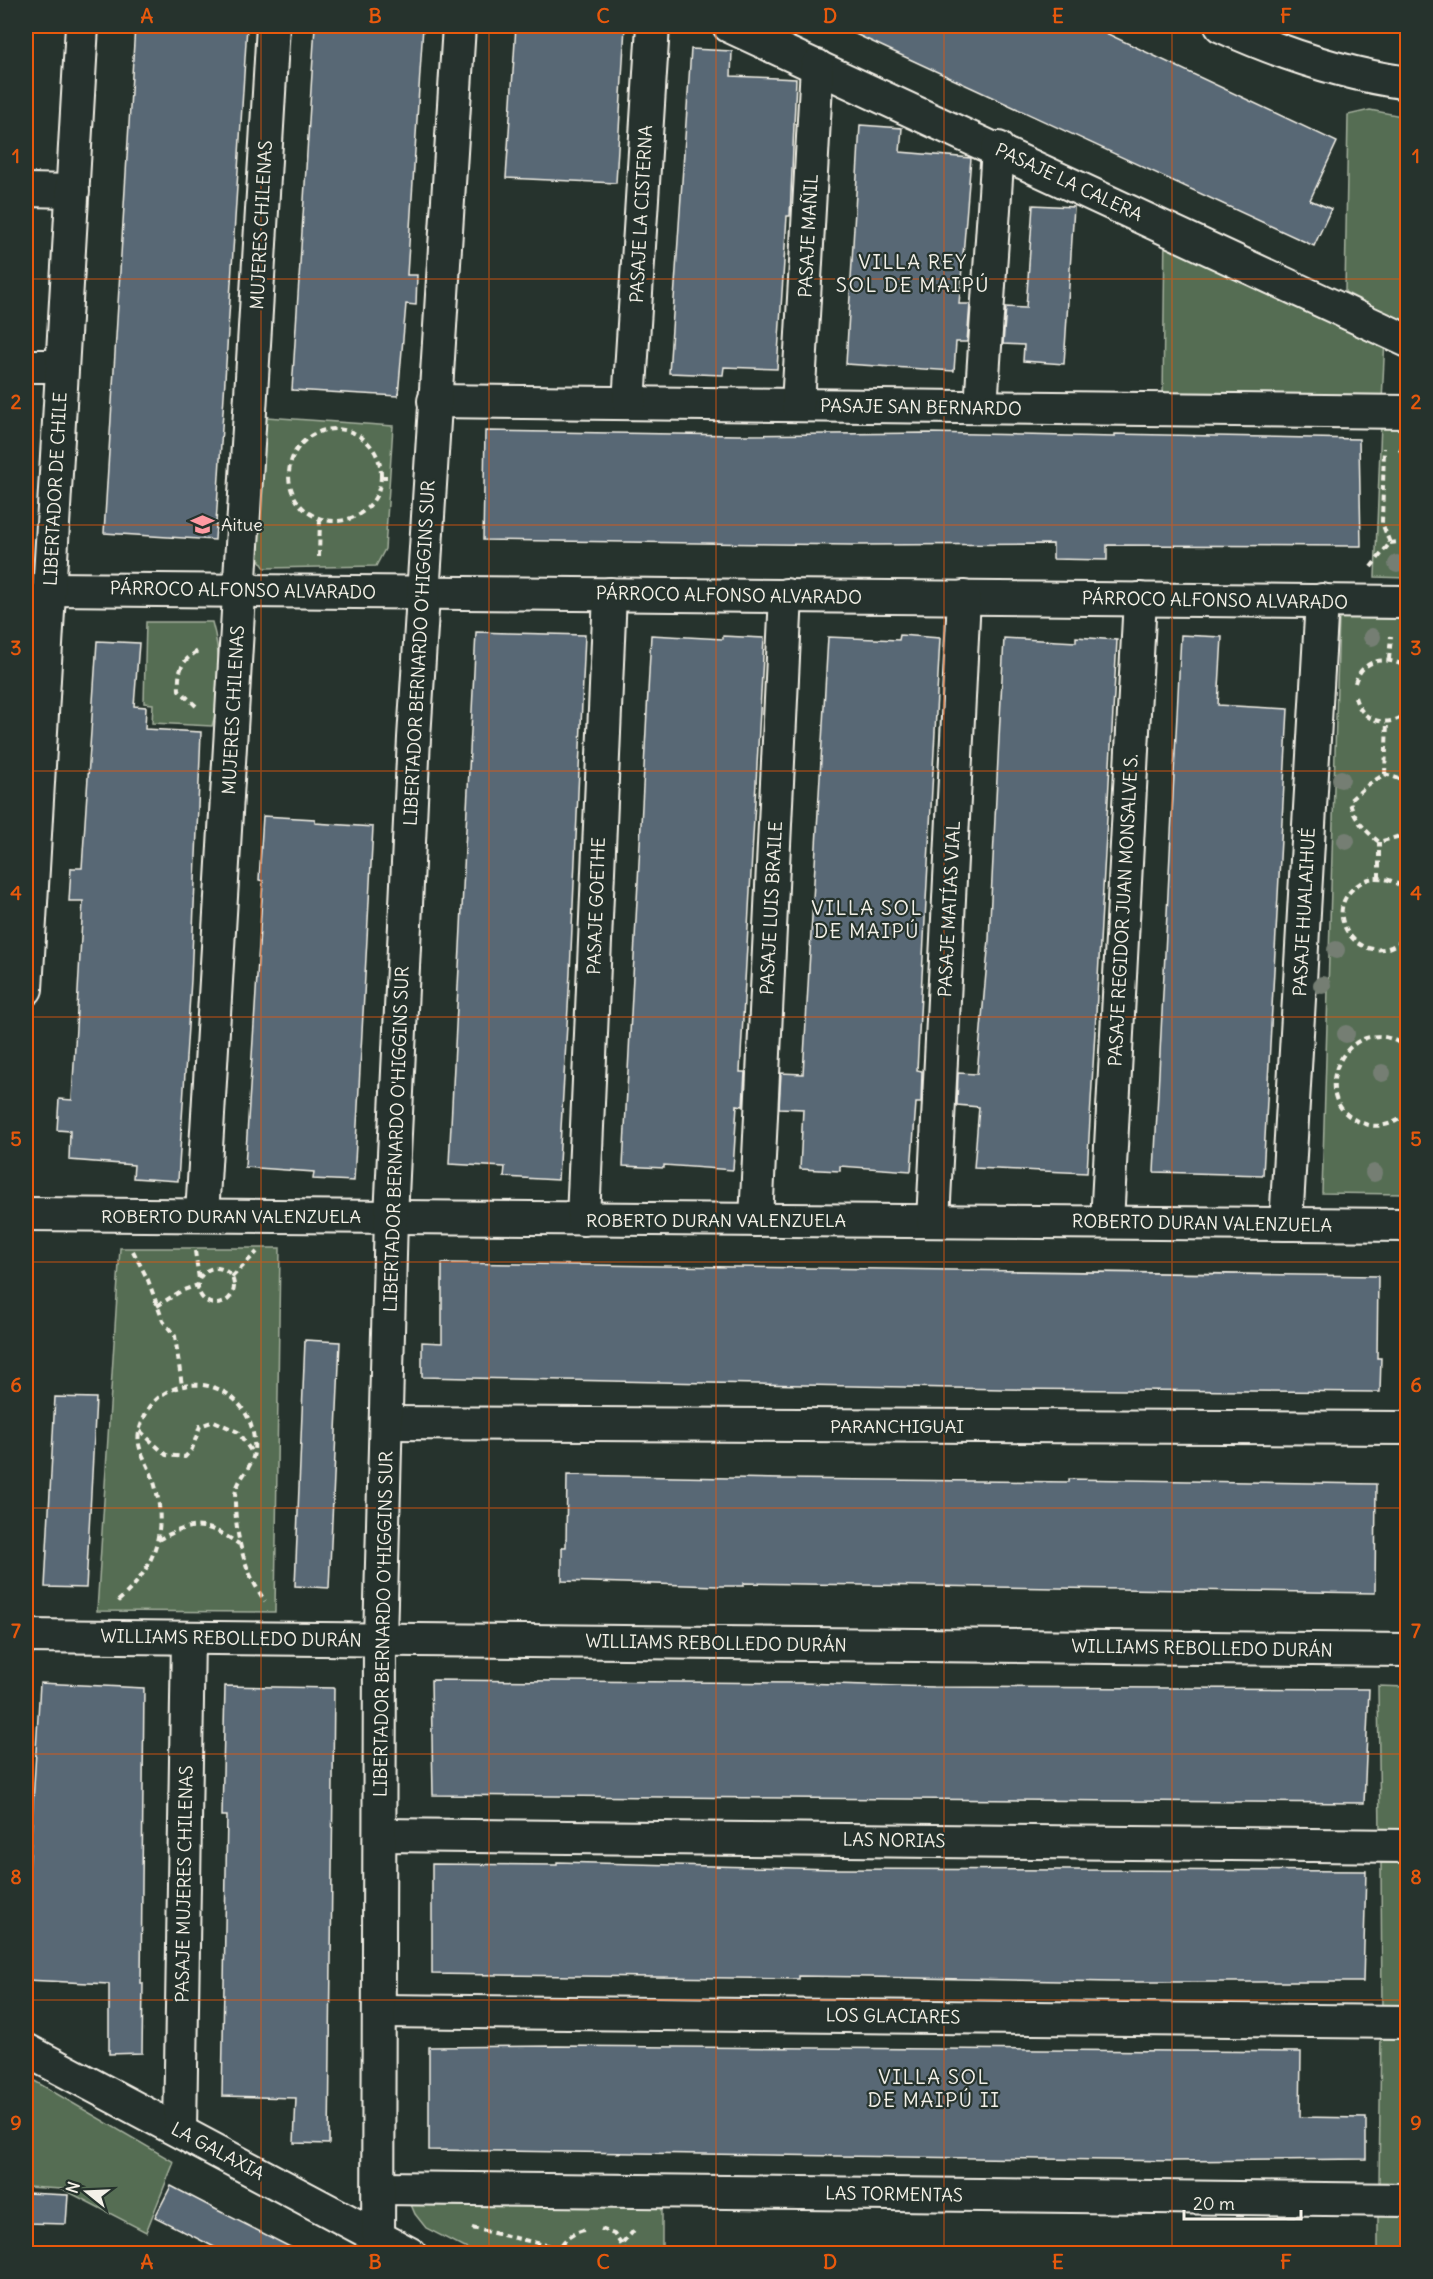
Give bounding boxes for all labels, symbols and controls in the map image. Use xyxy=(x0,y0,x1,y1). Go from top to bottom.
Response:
text: A xyxy=(141,3,154,28)
text: B xyxy=(368,3,382,28)
text: C xyxy=(596,3,610,28)
text: D xyxy=(823,3,837,28)
text: E xyxy=(1052,3,1064,28)
text: F xyxy=(1280,3,1292,28)
street label: PASAJE LA CISTERNA xyxy=(625,124,657,304)
street label: PASAJE LA CALERA xyxy=(992,138,1146,226)
street label: MUJERES CHILENAS xyxy=(245,140,277,310)
text: 1 xyxy=(12,143,20,168)
text: 1 xyxy=(1412,143,1420,168)
street label: PASAJE MAÑIL xyxy=(793,173,823,298)
district label: VILLA REY SOL DE MAIPÚ xyxy=(836,249,990,297)
text: 2 xyxy=(11,389,22,414)
text: 2 xyxy=(1411,389,1422,414)
street label: LIBERTADOR DE CHILE xyxy=(38,391,72,587)
street label: PASAJE SAN BERNARDO xyxy=(820,394,1022,420)
street label: LIBERTADOR BERNARDO O'HIGGINS SUR xyxy=(398,480,440,826)
school or university icon: Aitue xyxy=(190,511,216,537)
place label: Aitue xyxy=(221,513,263,536)
street label: PÁRROCO ALFONSO ALVARADO xyxy=(110,576,376,604)
street label: PÁRROCO ALFONSO ALVARADO xyxy=(596,581,862,609)
street label: PÁRROCO ALFONSO ALVARADO xyxy=(1082,586,1348,614)
street label: MUJERES CHILENAS xyxy=(217,625,249,795)
text: 3 xyxy=(10,635,22,660)
text: 3 xyxy=(1410,635,1422,660)
street label: PASAJE REGIDOR JUAN MONSALVE S. xyxy=(1103,753,1143,1067)
street label: PASAJE LUIS BRAILE xyxy=(755,820,787,996)
street label: PASAJE MATÍAS VIAL xyxy=(933,820,965,998)
street label: PASAJE HUALAIHUÉ xyxy=(1288,827,1320,997)
street label: PASAJE GOETHE xyxy=(582,837,610,975)
text: 4 xyxy=(10,880,22,905)
text: 4 xyxy=(1410,880,1422,905)
district label: VILLA SOL DE MAIPÚ xyxy=(811,895,923,943)
street label: LIBERTADOR BERNARDO O'HIGGINS SUR xyxy=(378,966,414,1312)
text: 5 xyxy=(10,1126,22,1151)
text: 5 xyxy=(1410,1126,1422,1151)
street label: ROBERTO DURAN VALENZUELA xyxy=(101,1205,361,1228)
street label: ROBERTO DURAN VALENZUELA xyxy=(586,1209,846,1232)
street label: ROBERTO DURAN VALENZUELA xyxy=(1072,1209,1332,1237)
text: 6 xyxy=(10,1372,22,1397)
text: 6 xyxy=(1410,1372,1422,1397)
street label: PARANCHIGUAI xyxy=(830,1415,964,1438)
street label: LIBERTADOR BERNARDO O'HIGGINS SUR xyxy=(368,1451,398,1797)
text: 7 xyxy=(11,1618,21,1643)
text: 7 xyxy=(1411,1618,1421,1643)
street label: WILLIAMS REBOLLEDO DURÁN xyxy=(100,1624,362,1652)
street label: WILLIAMS REBOLLEDO DURÁN xyxy=(585,1629,847,1657)
street label: WILLIAMS REBOLLEDO DURÁN xyxy=(1071,1634,1333,1662)
street label: PASAJE MUJERES CHILENAS xyxy=(170,1765,198,2003)
street label: LAS NORIAS xyxy=(842,1828,946,1852)
text: 8 xyxy=(10,1864,22,1889)
text: 8 xyxy=(1410,1864,1422,1889)
street label: LOS GLACIARES xyxy=(825,2003,961,2029)
district label: VILLA SOL DE MAIPÚ II xyxy=(868,2064,1000,2112)
text: 9 xyxy=(10,2110,22,2135)
text: 9 xyxy=(1410,2110,1422,2135)
street label: LA GALAXIA xyxy=(167,2117,269,2185)
north arrow xyxy=(57,2162,117,2222)
text: N xyxy=(62,2179,84,2196)
street label: LAS TORMENTAS xyxy=(825,2181,963,2207)
scale bar xyxy=(1184,2183,1301,2221)
text: 20 m xyxy=(1193,2192,1235,2215)
text: A xyxy=(141,2249,154,2274)
text: B xyxy=(368,2249,382,2274)
text: C xyxy=(596,2249,610,2274)
text: D xyxy=(823,2249,837,2274)
text: E xyxy=(1052,2249,1064,2274)
text: F xyxy=(1280,2249,1292,2274)

